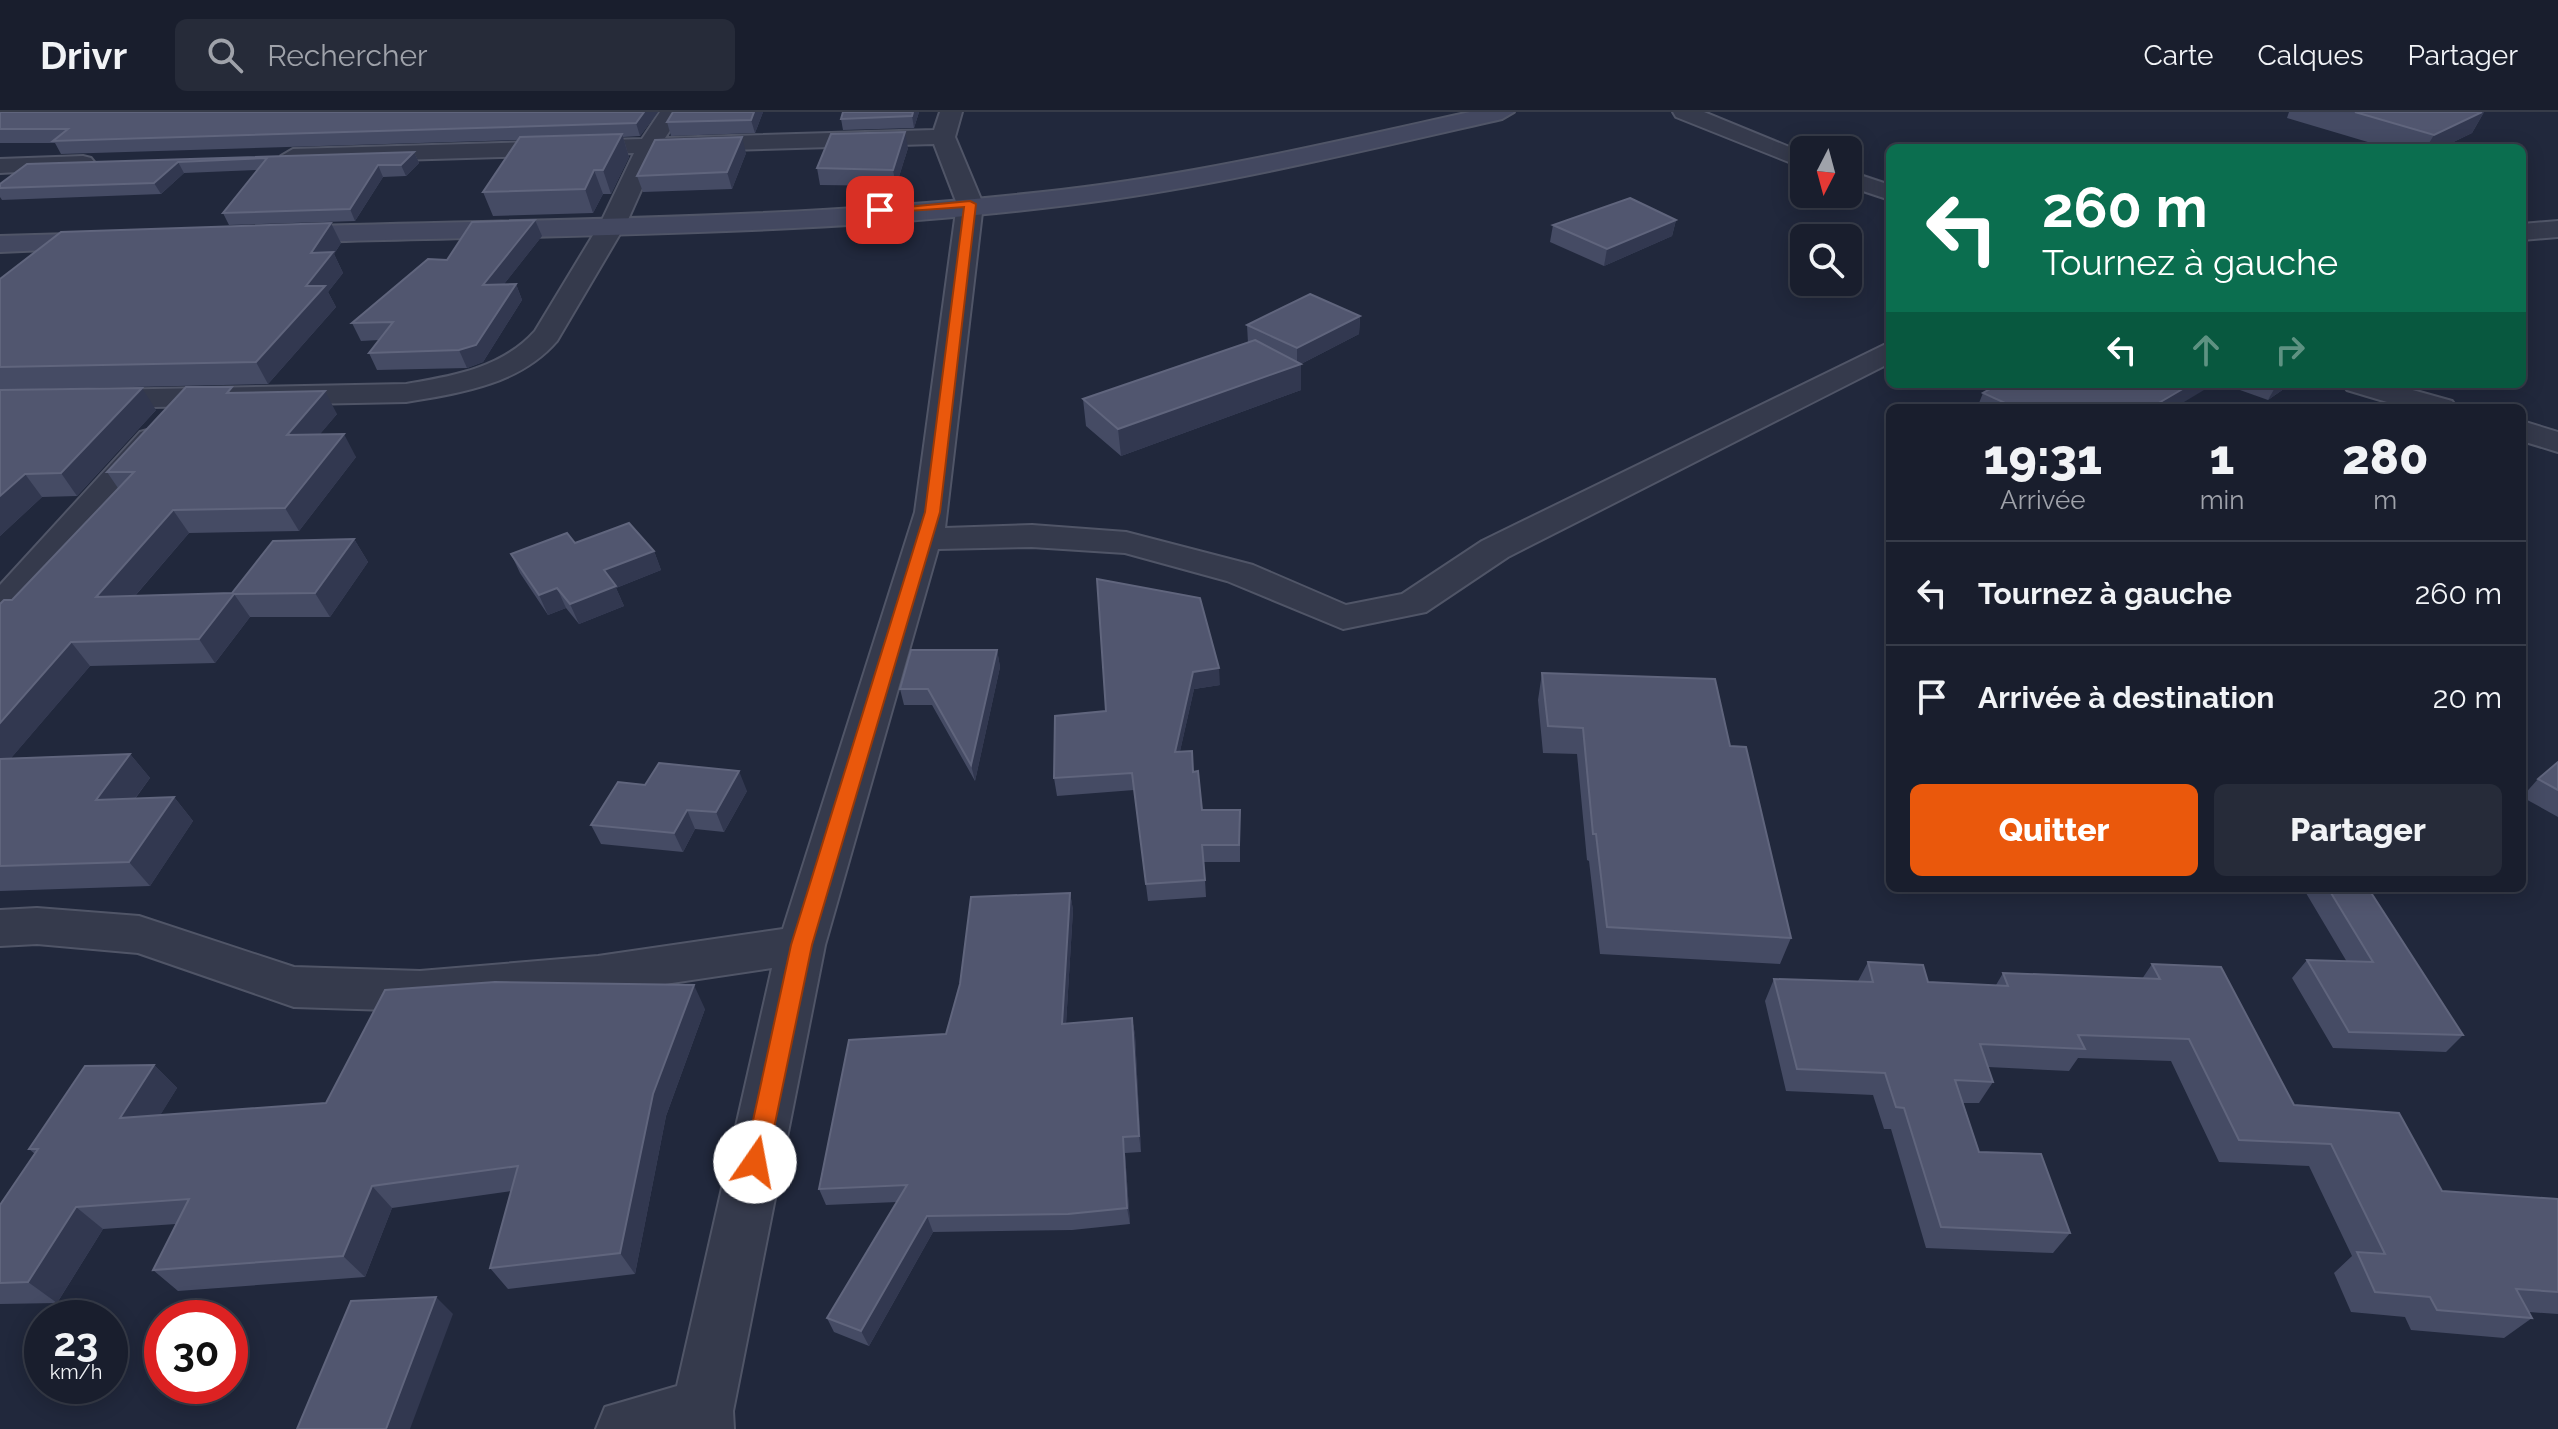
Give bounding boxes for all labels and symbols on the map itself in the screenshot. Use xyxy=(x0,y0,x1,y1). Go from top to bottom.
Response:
north arrow xyxy=(1790,136,1862,208)
pin xyxy=(846,176,914,244)
position arrow xyxy=(713,1120,797,1204)
speed limit sign: 30 xyxy=(144,1300,248,1404)

